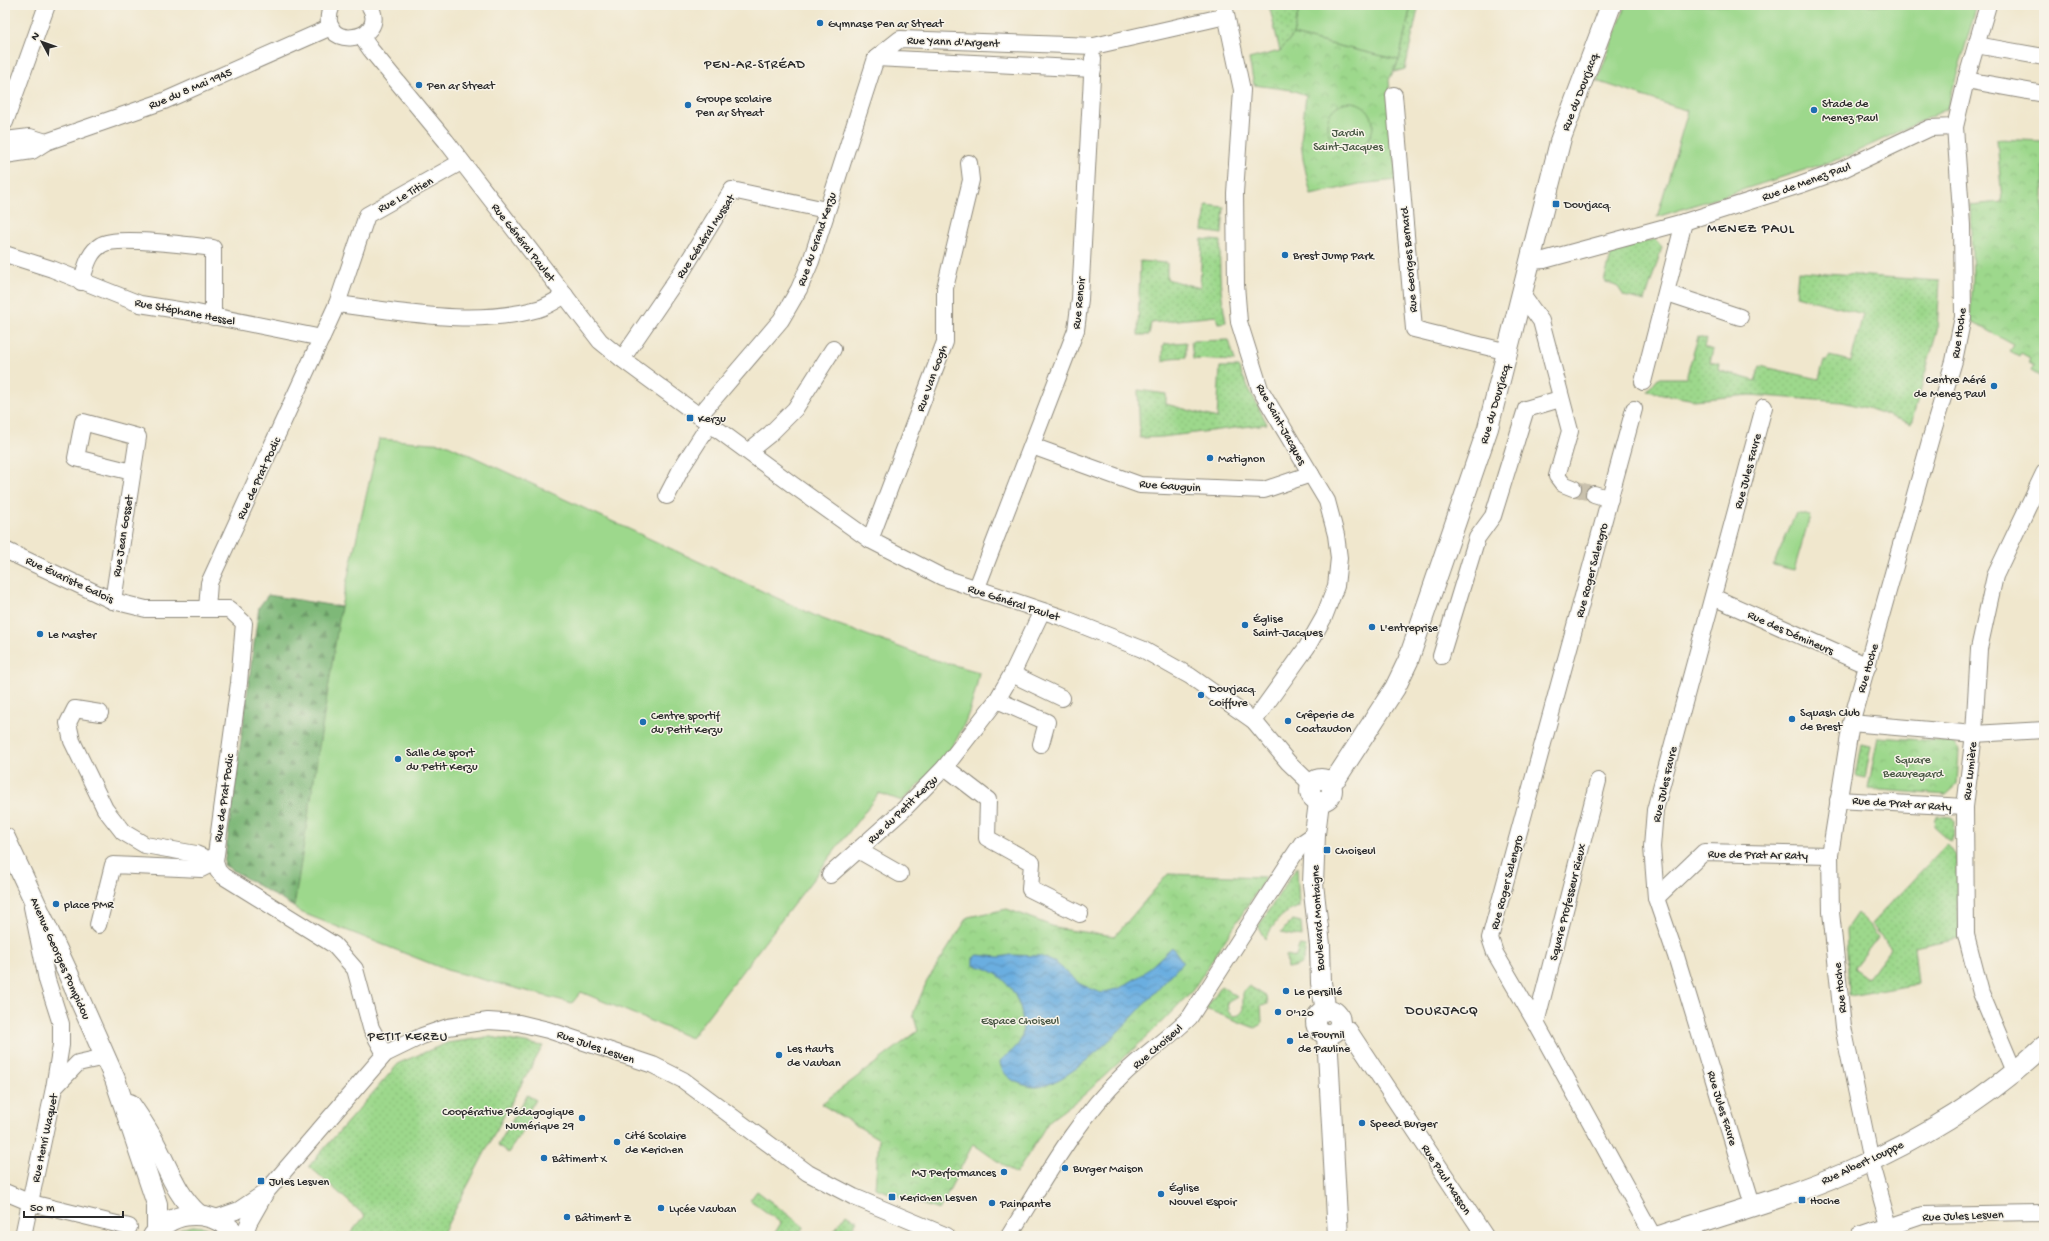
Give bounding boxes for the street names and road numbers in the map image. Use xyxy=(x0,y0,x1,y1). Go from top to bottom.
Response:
street label: Rue Yann d'Argent xyxy=(906,34,1000,52)
street label: Rue du Dourjacq xyxy=(1560,50,1603,133)
street label: Rue du 8 Mai 1945 xyxy=(147,66,235,114)
street label: Rue de Menez Paul xyxy=(1761,160,1853,205)
street label: Rue Le Titien xyxy=(376,175,436,217)
street label: Rue du Grand Kerzu xyxy=(795,190,841,288)
street label: Rue Général Mussat xyxy=(674,192,740,282)
street label: Rue Général Paulet xyxy=(487,201,558,286)
street label: Rue Georges Bernard xyxy=(1398,206,1422,313)
street label: Rue Renoir xyxy=(1070,275,1090,330)
street label: Rue Stéphane Hessel xyxy=(133,296,236,330)
street label: Rue Hoche xyxy=(1950,306,1971,359)
street label: Rue Van Gogh xyxy=(914,343,952,414)
street label: Rue du Dourjacq xyxy=(1478,362,1514,446)
street label: Rue Saint-Jacques xyxy=(1252,382,1309,469)
street label: Rue Jules Favre xyxy=(1732,431,1766,511)
street label: Rue de Prat Podic xyxy=(235,435,285,522)
street label: Rue Gauguin xyxy=(1139,478,1201,496)
street label: Rue Jean Gosset xyxy=(111,493,138,578)
street label: Rue Roger Salengro xyxy=(1574,522,1612,619)
street label: Rue Évariste Galois xyxy=(23,554,116,608)
street label: Rue Général Paulet xyxy=(966,582,1062,626)
street label: Rue des Démineurs xyxy=(1745,609,1836,659)
street label: Rue Hoche xyxy=(1855,641,1883,695)
street label: Rue Lumière xyxy=(1961,740,1981,801)
street label: Rue Jules Favre xyxy=(1650,744,1682,824)
street label: Rue de Prat Podic xyxy=(212,752,238,843)
street label: Rue du Petit Kerzu xyxy=(865,773,942,848)
street label: Rue de Prat ar Raty xyxy=(1852,795,1952,815)
street label: Rue Roger Salengro xyxy=(1489,834,1527,931)
street label: Square Professeur Rieux xyxy=(1548,842,1590,962)
street label: Rue de Prat Ar Raty xyxy=(1708,848,1808,864)
street label: Boulevard Montaigne xyxy=(1309,864,1329,972)
street label: Avenue Georges Pompidou xyxy=(26,896,93,1022)
street label: Rue Hoche xyxy=(1831,961,1851,1014)
street label: Rue Choiseul xyxy=(1130,1022,1186,1073)
street label: Rue Jules Lesven xyxy=(555,1028,636,1068)
street label: Rue Jules Favre xyxy=(1703,1069,1739,1148)
street label: Rue Henri Waquet xyxy=(30,1092,62,1184)
street label: Rue Albert Louppe xyxy=(1819,1138,1907,1189)
street label: Rue Paul Masson xyxy=(1417,1142,1473,1218)
street label: Rue Jules Lesven xyxy=(1922,1209,2004,1225)

